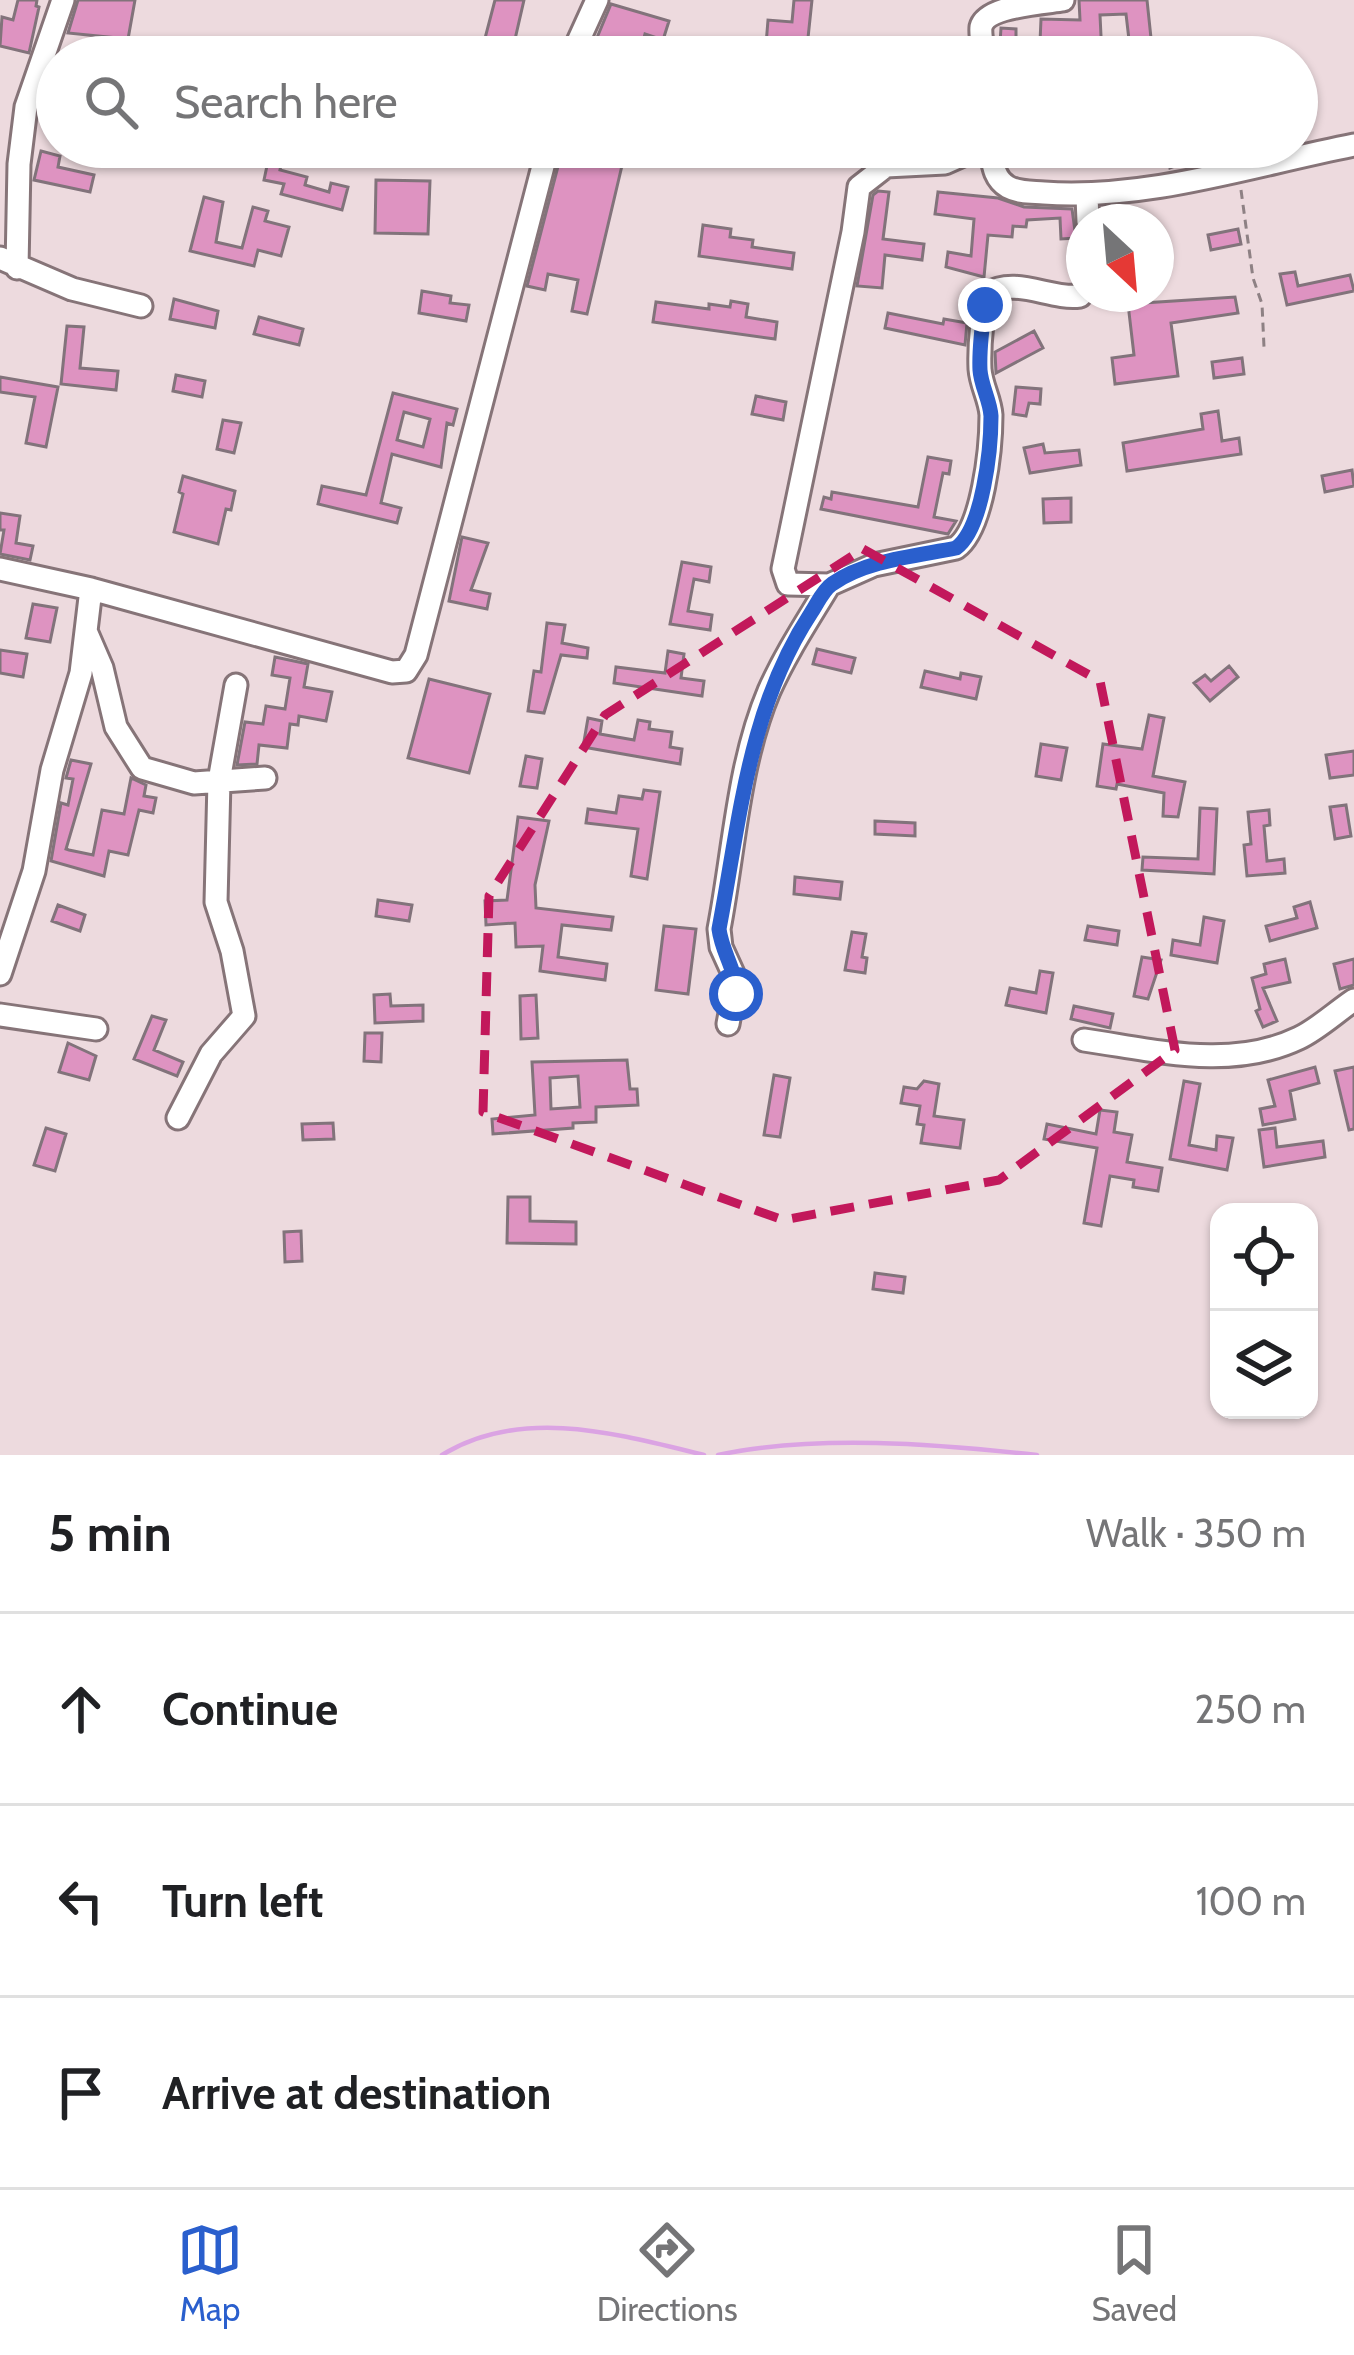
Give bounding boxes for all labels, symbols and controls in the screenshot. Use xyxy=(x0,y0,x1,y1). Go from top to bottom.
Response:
search box xyxy=(36,36,1318,168)
icon: search xyxy=(78,69,144,135)
text: Search here xyxy=(174,75,398,129)
north arrow xyxy=(1066,204,1174,312)
route end xyxy=(958,278,1012,332)
route start xyxy=(709,967,763,1021)
map controls xyxy=(1210,1203,1318,1419)
button: locate xyxy=(1210,1203,1318,1311)
button: layers xyxy=(1210,1311,1318,1419)
text: 5 min xyxy=(48,1502,172,1564)
text: Walk · 350 m xyxy=(1086,1509,1306,1557)
icon: ahead xyxy=(48,1676,114,1742)
text: Continue xyxy=(162,1682,338,1736)
text: 250 m xyxy=(1194,1685,1306,1733)
icon: left xyxy=(48,1868,114,1934)
text: Turn left xyxy=(162,1874,324,1928)
text: 100 m xyxy=(1196,1877,1306,1925)
icon: arrive xyxy=(48,2060,114,2126)
text: Arrive at destination xyxy=(162,2066,551,2120)
tab: Map xyxy=(177,2217,243,2329)
tab: Directions xyxy=(597,2217,738,2329)
tab: Saved xyxy=(1091,2217,1177,2329)

